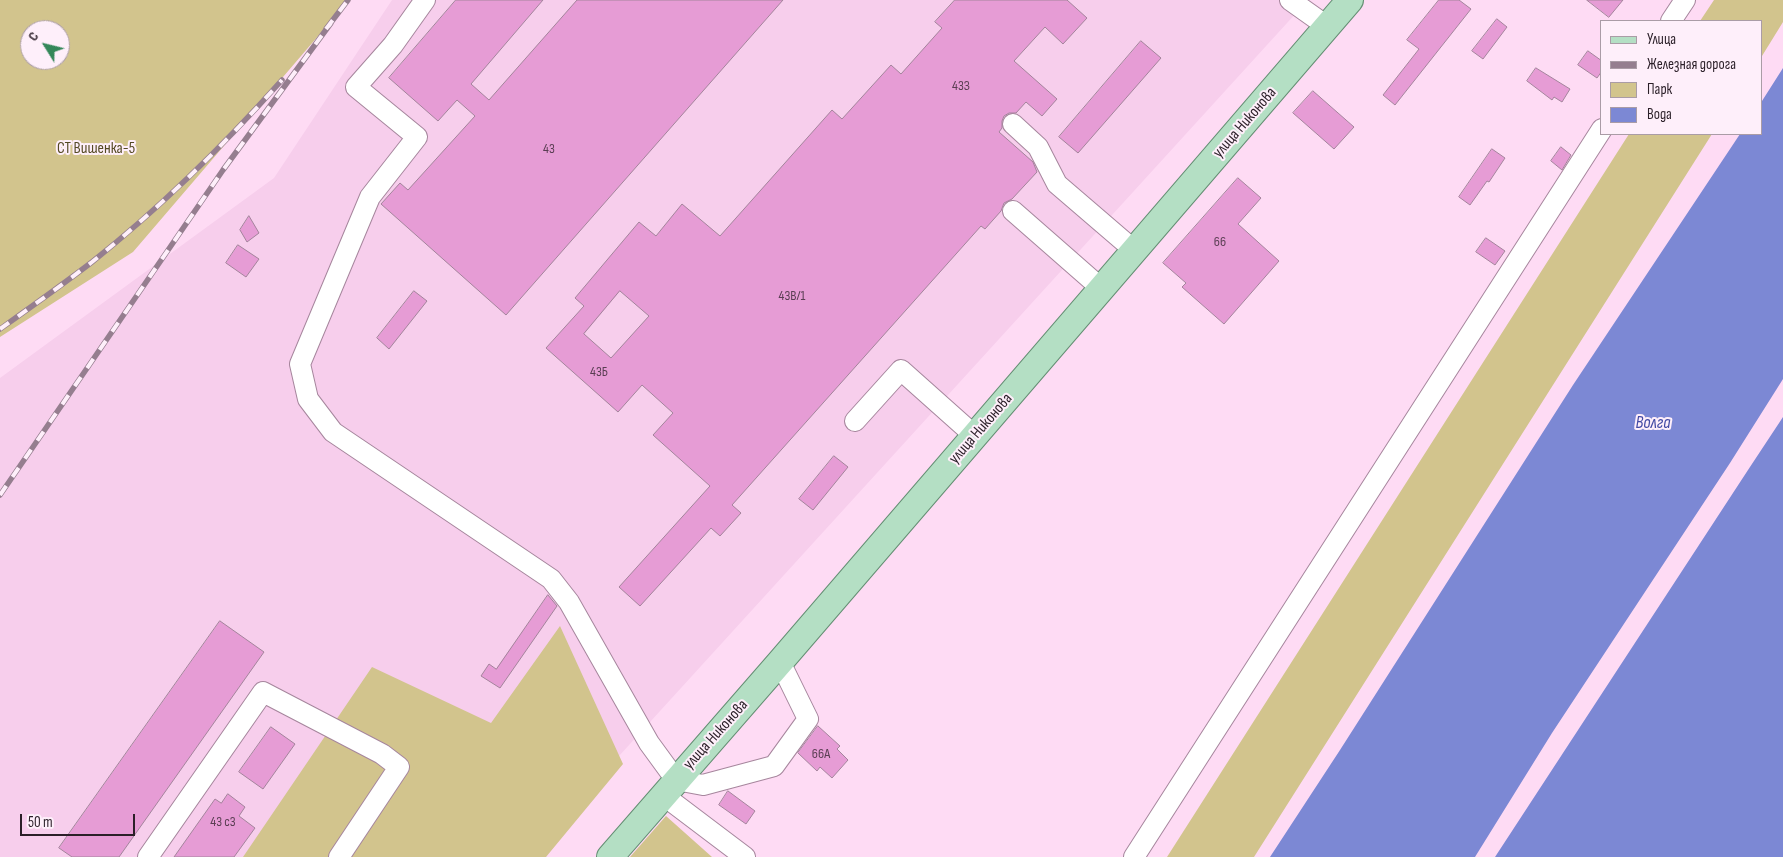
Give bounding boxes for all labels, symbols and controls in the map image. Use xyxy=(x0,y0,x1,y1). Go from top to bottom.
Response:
north arrow xyxy=(20,20,70,70)
legend xyxy=(1600,20,1763,135)
text: С xyxy=(24,29,42,44)
text: Улица xyxy=(1647,30,1676,49)
text: Железная дорога xyxy=(1647,55,1736,74)
house number: 43З xyxy=(952,78,970,94)
text: Парк xyxy=(1647,80,1672,99)
street label: улица Никонова xyxy=(1209,84,1281,162)
text: Вода xyxy=(1647,105,1672,124)
park label: СТ Вишенка-5 xyxy=(57,139,135,159)
house number: 43 xyxy=(543,141,555,157)
house number: 66 xyxy=(1214,234,1226,250)
house number: 43В/1 xyxy=(779,288,805,304)
house number: 43Б xyxy=(590,364,608,380)
street label: улица Никонова xyxy=(945,390,1017,468)
water label: Волга xyxy=(1635,412,1671,434)
street label: улица Никонова xyxy=(680,696,752,774)
house number: 66А xyxy=(812,746,830,762)
scale bar xyxy=(22,804,138,836)
text: 50 m xyxy=(28,813,53,832)
house number: 43 с3 xyxy=(210,814,236,830)

